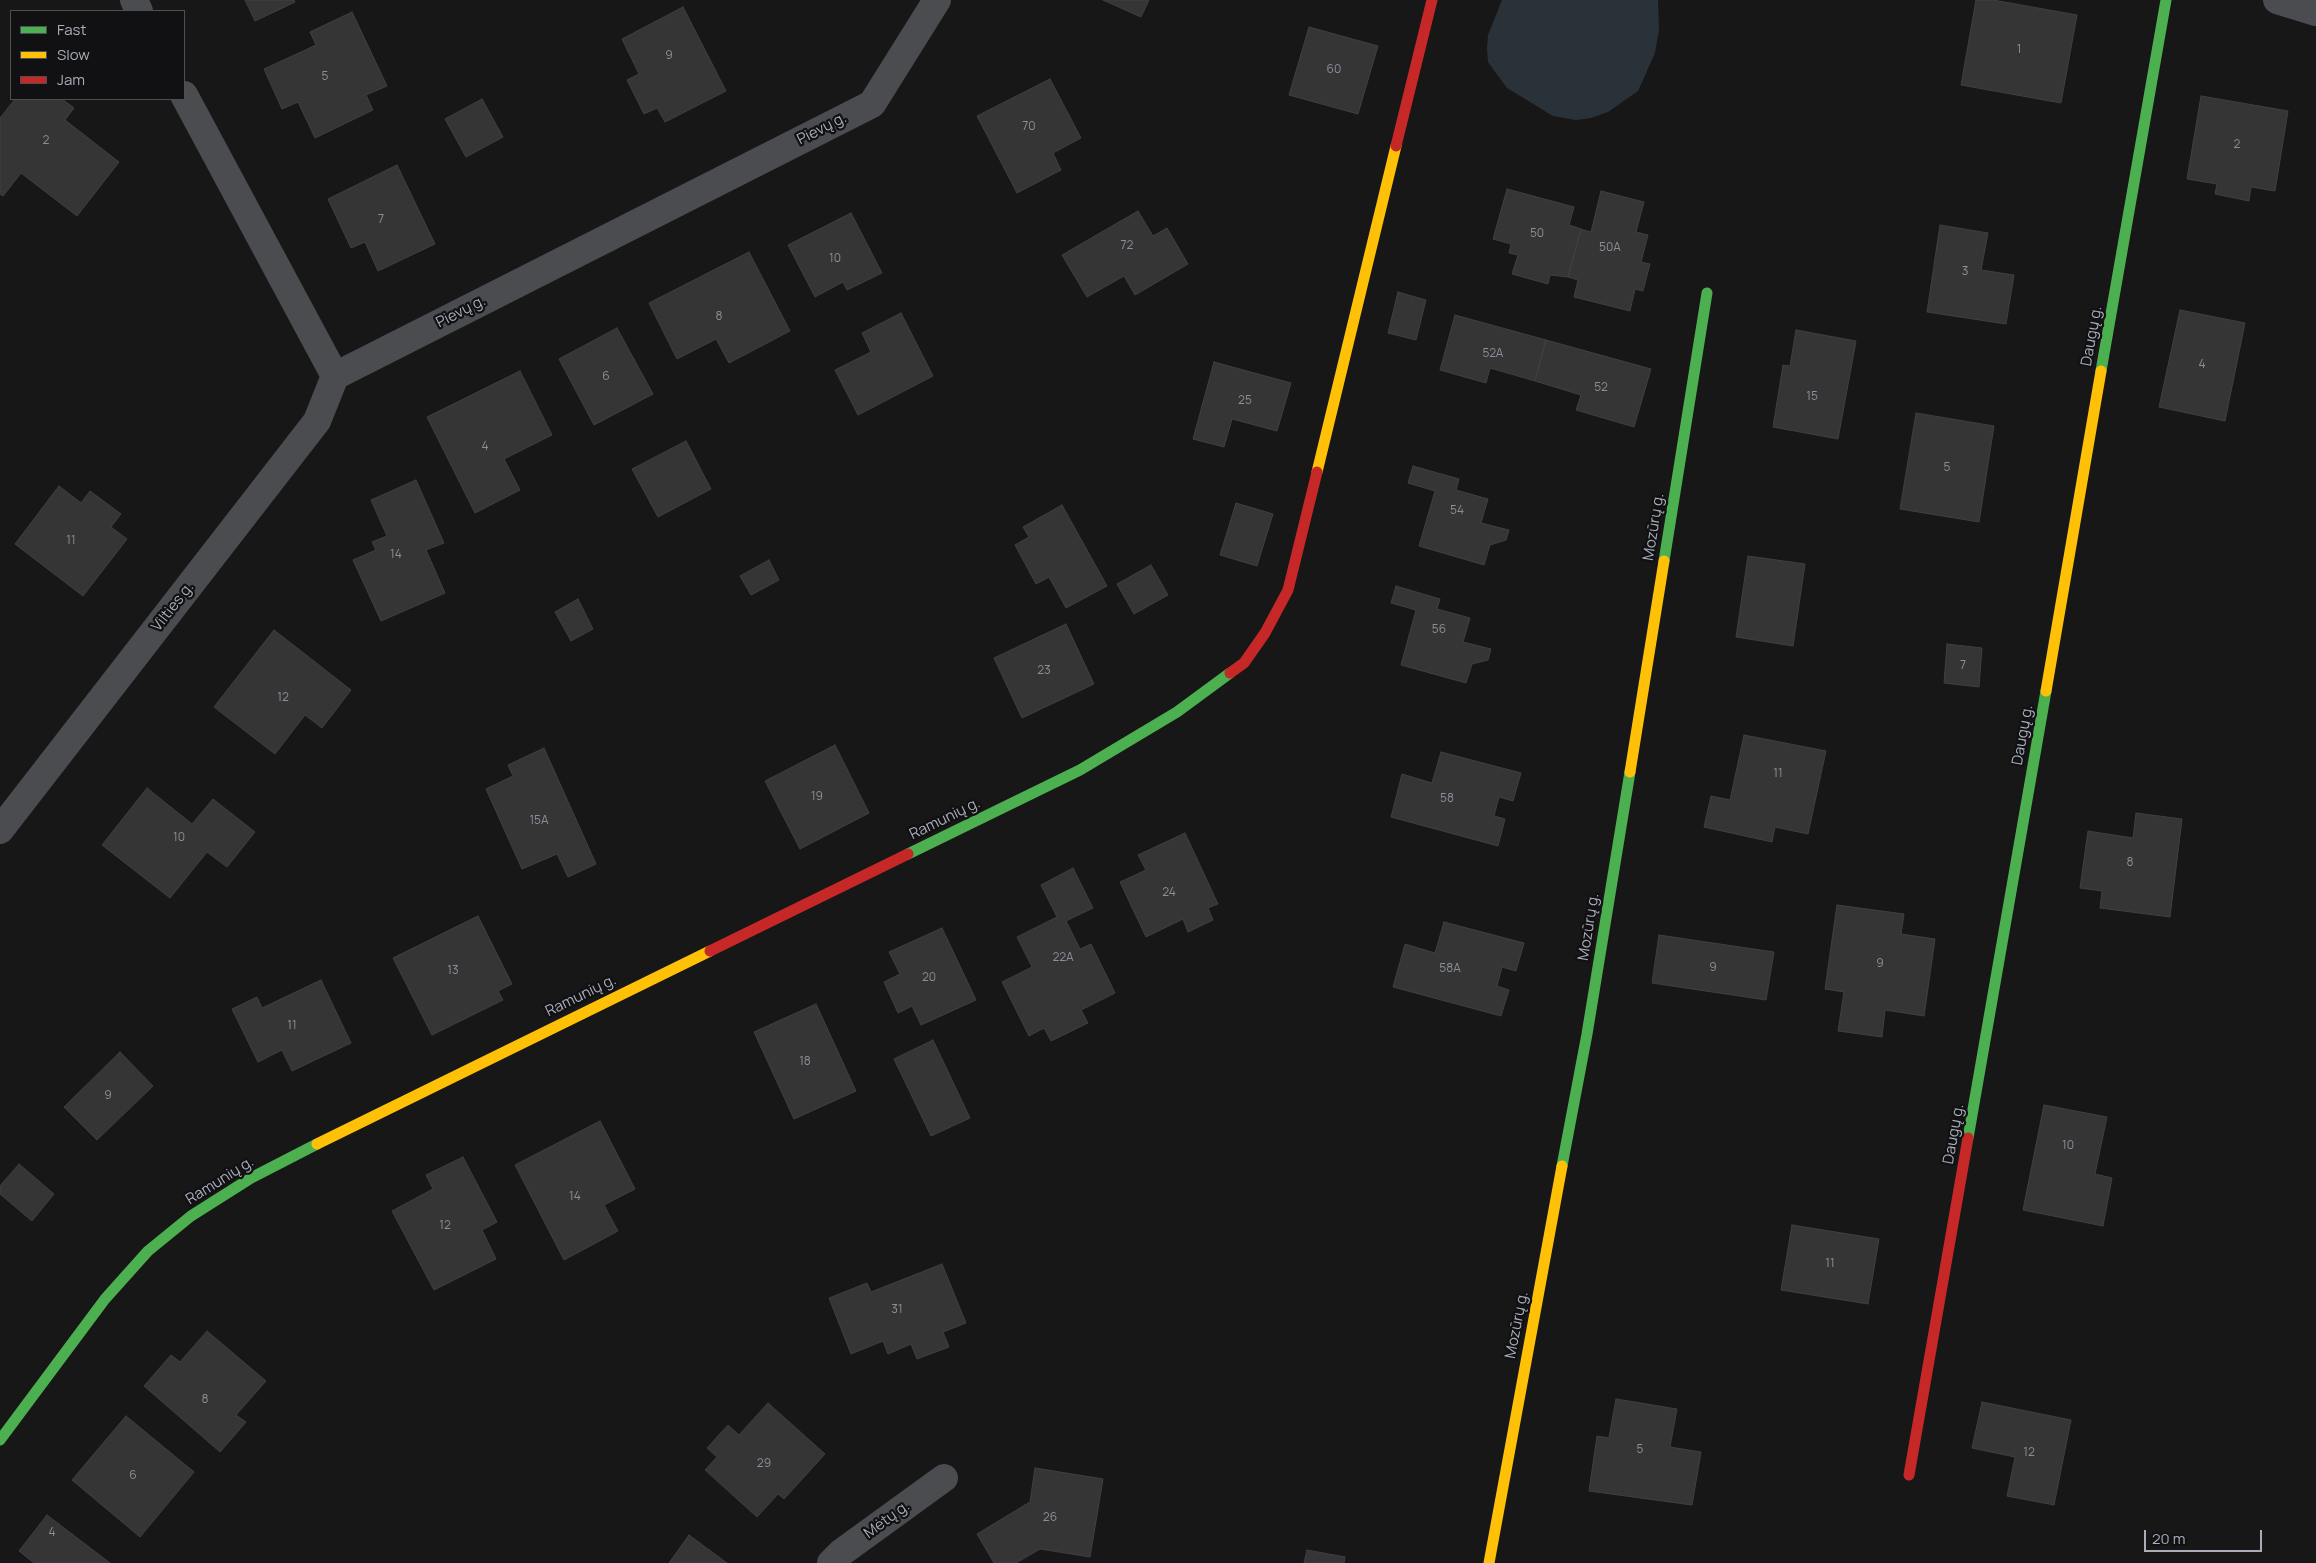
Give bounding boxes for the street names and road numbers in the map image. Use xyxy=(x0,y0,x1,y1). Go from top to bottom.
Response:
street label: Pievų g. xyxy=(794,109,850,149)
street label: Pievų g. xyxy=(433,292,489,332)
street label: Daugų g. xyxy=(2078,305,2106,367)
street label: Mozūrų g. xyxy=(1640,492,1668,562)
street label: Vilties g. xyxy=(148,579,198,635)
street label: Daugų g. xyxy=(2009,704,2037,766)
street label: Ramunių g. xyxy=(907,794,983,844)
street label: Mozūrų g. xyxy=(1575,892,1603,962)
street label: Ramunių g. xyxy=(543,971,619,1021)
street label: Daugų g. xyxy=(1940,1103,1968,1165)
street label: Ramunių g. xyxy=(183,1153,257,1209)
street label: Mozūrų g. xyxy=(1502,1290,1532,1360)
street label: Mėtų g. xyxy=(861,1497,913,1543)

